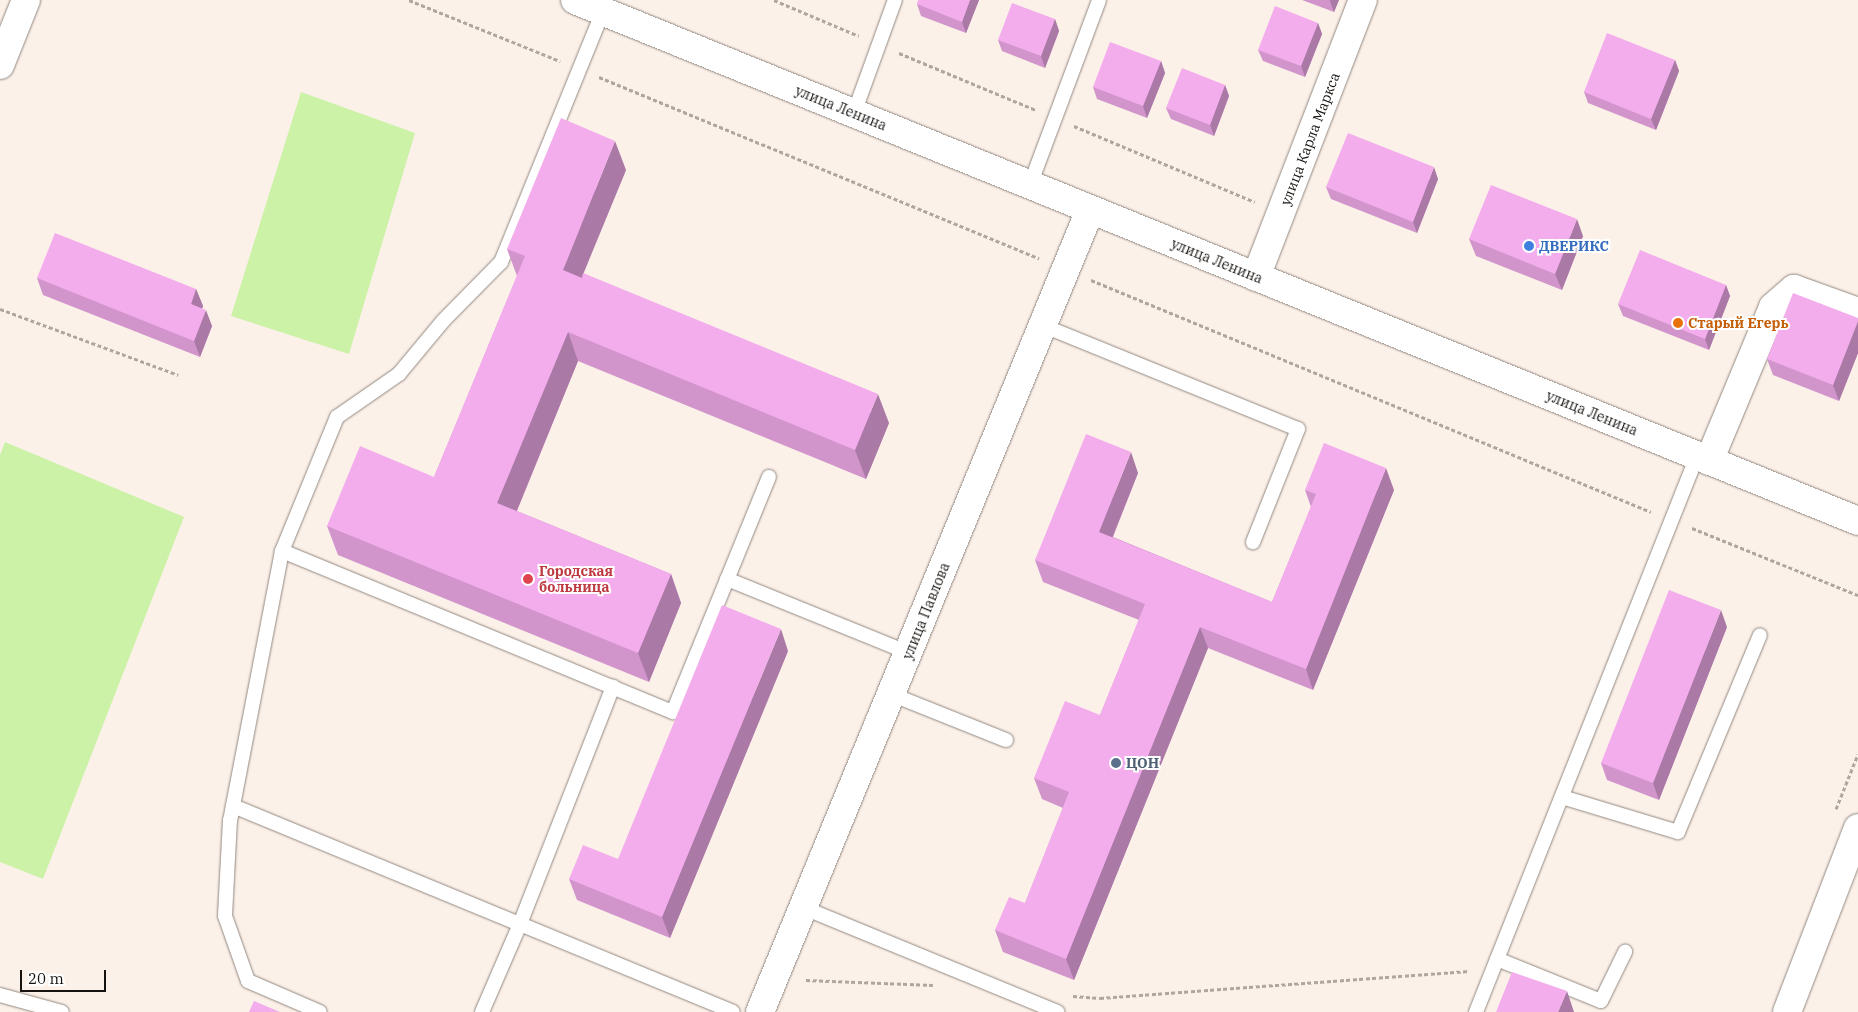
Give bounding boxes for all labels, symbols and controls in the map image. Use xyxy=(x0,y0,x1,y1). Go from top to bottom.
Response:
street label: улица Карла Маркса xyxy=(1277,70,1343,208)
street label: улица Ленина xyxy=(793,82,889,134)
street label: улица Ленина xyxy=(1169,235,1265,287)
place label: ДВЕРИКС xyxy=(1539,238,1609,254)
marker: ДВЕРИКС xyxy=(1523,240,1535,252)
place label: Старый Егерь xyxy=(1688,315,1789,331)
marker: Старый Егерь xyxy=(1672,317,1684,329)
street label: улица Ленина xyxy=(1544,387,1640,439)
street label: улица Павлова xyxy=(899,560,953,662)
place label: Городская больница xyxy=(539,563,613,596)
marker: Городская больница xyxy=(521,572,535,586)
place label: ЦОН xyxy=(1126,755,1159,771)
marker: ЦОН xyxy=(1110,757,1122,769)
scale bar xyxy=(22,960,109,992)
text: 20 m xyxy=(28,969,64,988)

